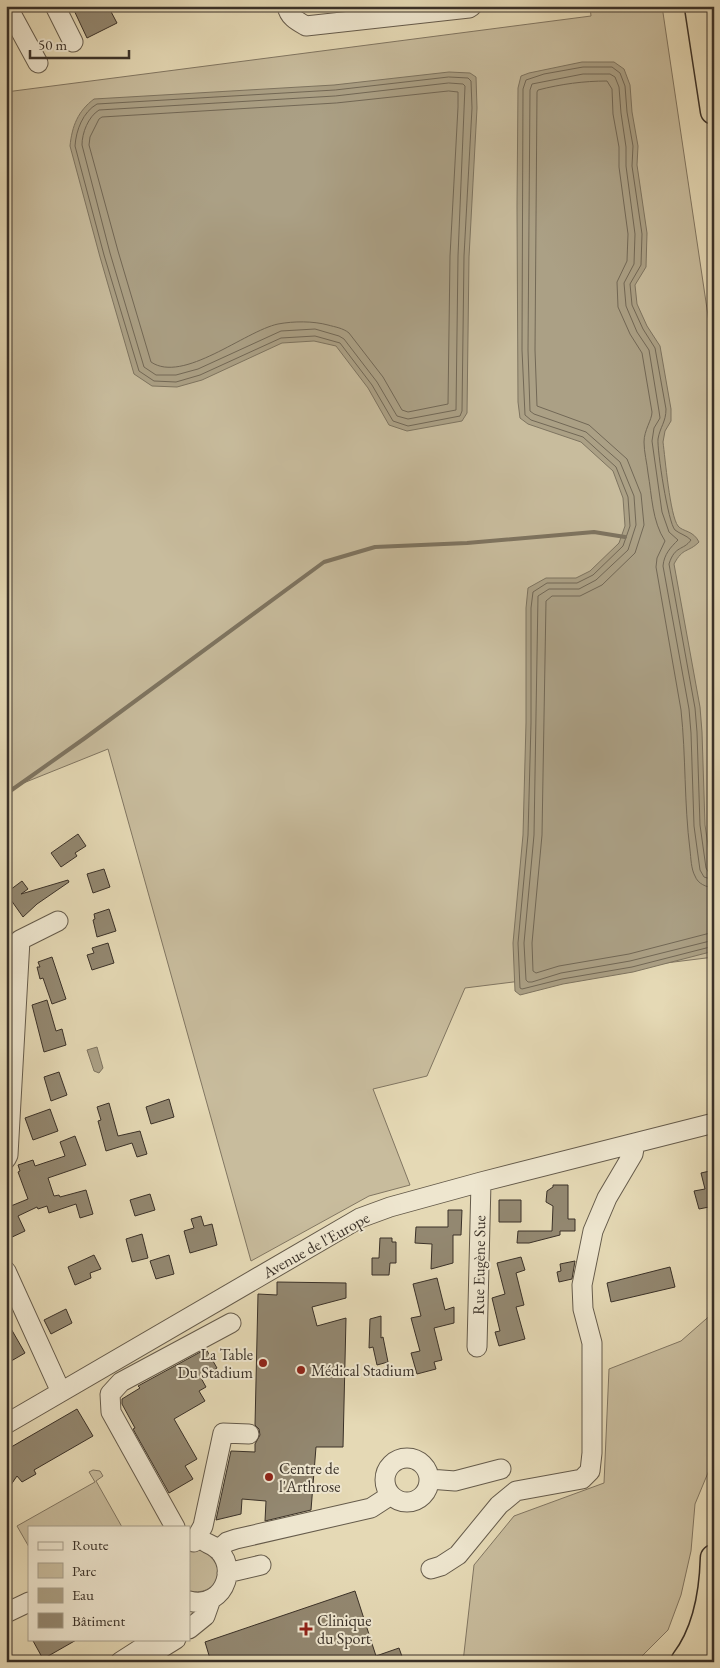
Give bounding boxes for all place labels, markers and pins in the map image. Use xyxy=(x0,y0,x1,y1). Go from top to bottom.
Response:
place label: La Table Du Stadium xyxy=(178,1344,254,1383)
marker: La Table Du Stadium xyxy=(257,1357,269,1369)
place label: Médical Stadium xyxy=(311,1360,415,1381)
marker: Médical Stadium xyxy=(295,1364,307,1376)
place label: Centre de l'Arthrose xyxy=(279,1458,340,1497)
marker: Centre de l'Arthrose xyxy=(263,1471,275,1483)
place label: Clinique du Sport xyxy=(317,1610,372,1649)
marker: Clinique du Sport xyxy=(299,1622,313,1636)

